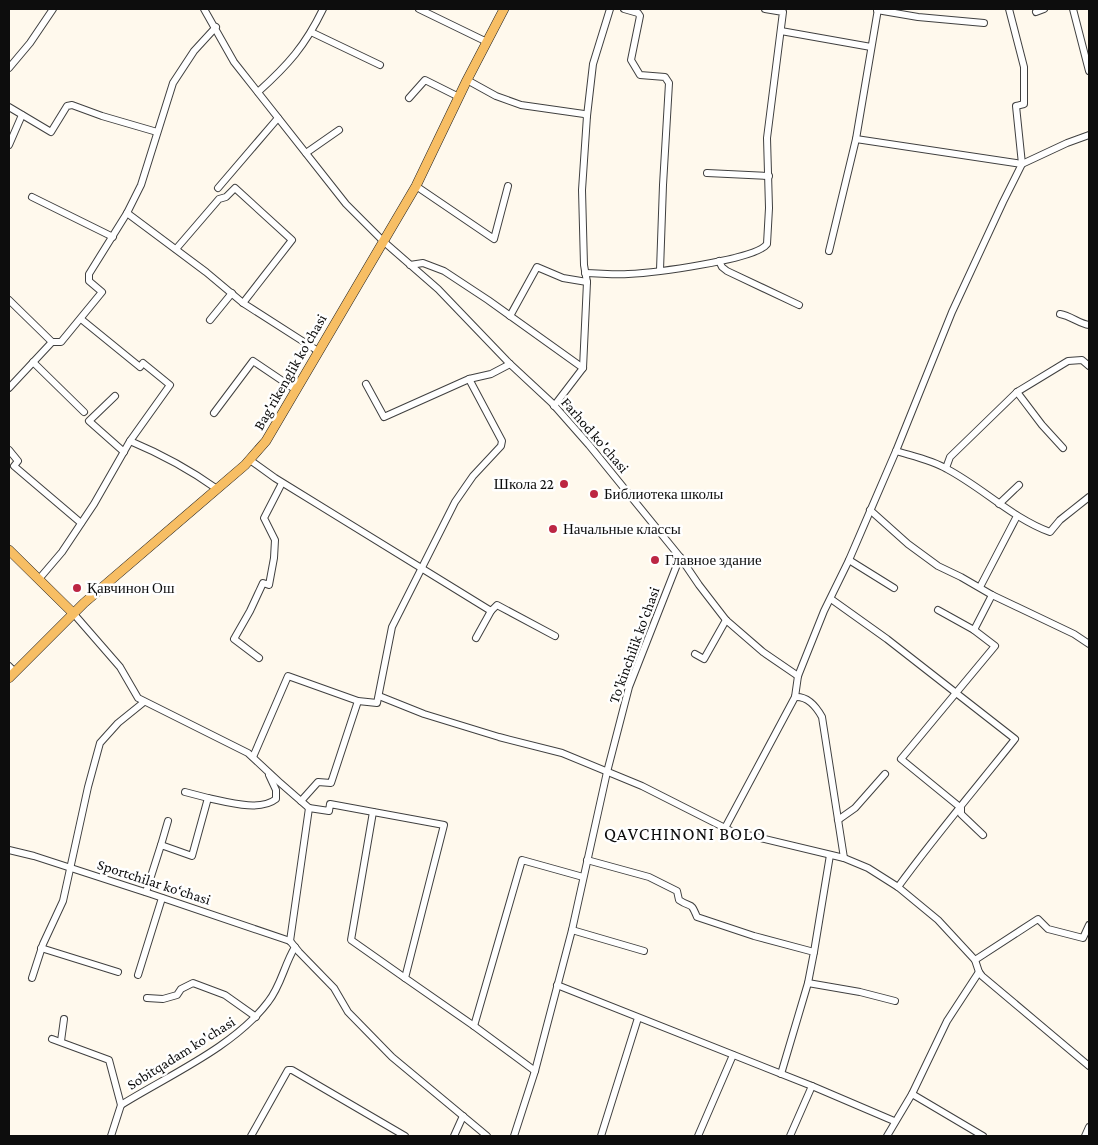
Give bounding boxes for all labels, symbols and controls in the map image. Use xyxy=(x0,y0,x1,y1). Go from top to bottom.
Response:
street label: Bag'rikenglik ko'chasi xyxy=(250,311,331,433)
street label: Farhod ko'chasi xyxy=(558,394,632,476)
place label: Школа 22 xyxy=(494,476,554,492)
marker: Школа 22 xyxy=(558,478,570,490)
place label: Библиотека школы xyxy=(604,486,723,502)
marker: Библиотека школы xyxy=(588,488,600,500)
place label: Начальные классы xyxy=(563,521,681,537)
marker: Начальные классы xyxy=(547,523,559,535)
place label: Главное здание xyxy=(665,552,762,568)
marker: Главное здание xyxy=(649,554,661,566)
place label: Қавчинон Ош xyxy=(87,580,175,596)
marker: Қавчинон Ош xyxy=(71,582,83,594)
street label: To'kinchilik ko'chasi xyxy=(606,585,662,705)
district label: QAVCHINONI BOLO xyxy=(604,824,766,844)
street label: Sportchilar ko‘chasi xyxy=(95,856,213,909)
street label: Sobitqadam ko'chasi xyxy=(124,1013,238,1094)

